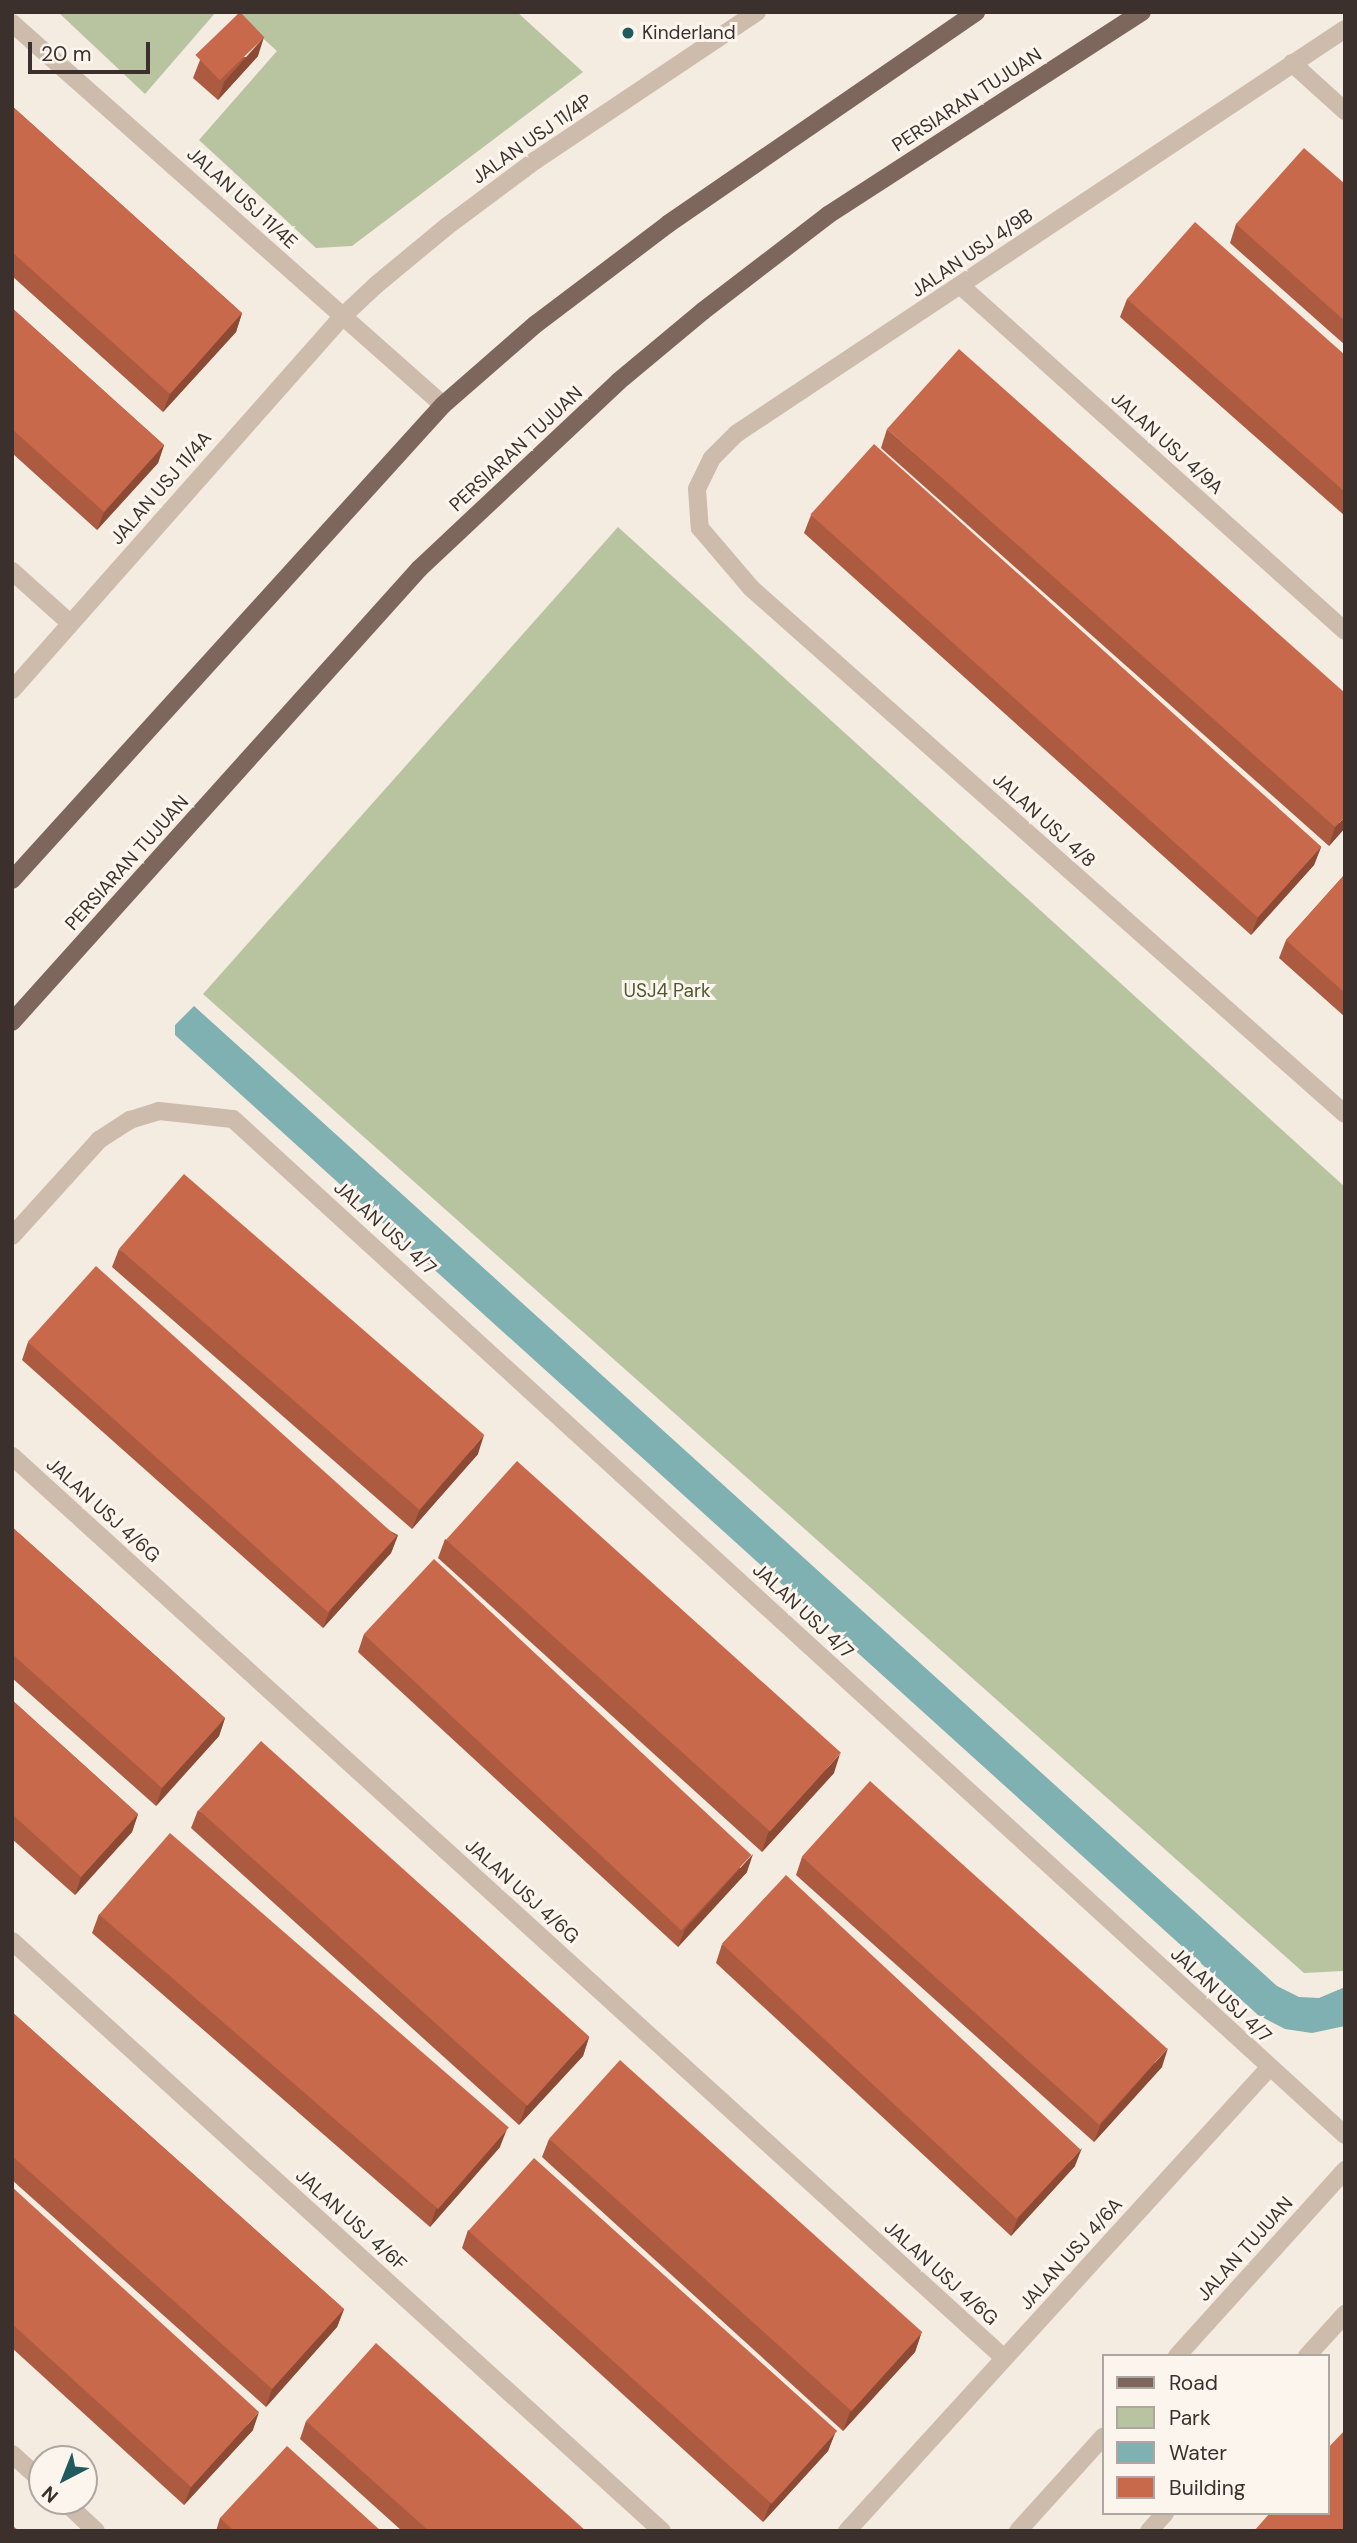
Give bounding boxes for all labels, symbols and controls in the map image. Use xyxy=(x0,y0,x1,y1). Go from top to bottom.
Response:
place label: Kinderland xyxy=(642,22,736,44)
marker: Kinderland xyxy=(620,25,636,41)
scale bar xyxy=(32,28,154,72)
text: 20 m xyxy=(41,40,92,68)
street label: PERSIARAN TUJUAN xyxy=(888,43,1046,157)
street label: JALAN USJ 11/4P xyxy=(468,89,596,189)
street label: JALAN USJ 11/4E xyxy=(182,142,302,254)
street label: JALAN USJ 4/9B xyxy=(907,204,1037,302)
street label: PERSIARAN TUJUAN xyxy=(445,382,587,516)
street label: JALAN USJ 4/9A xyxy=(1107,387,1227,499)
street label: JALAN USJ 11/4A xyxy=(106,427,216,549)
street label: JALAN USJ 4/8 xyxy=(988,768,1100,872)
street label: PERSIARAN TUJUAN xyxy=(60,791,194,935)
park label: USJ4 Park xyxy=(623,980,711,1002)
street label: JALAN USJ 4/7 xyxy=(329,1176,441,1280)
street label: JALAN USJ 4/6G xyxy=(41,1453,165,1567)
street label: JALAN USJ 4/7 xyxy=(748,1558,858,1664)
street label: JALAN USJ 4/6G xyxy=(460,1834,584,1948)
street label: JALAN USJ 4/7 xyxy=(1166,1942,1276,2048)
street label: JALAN USJ 4/6F xyxy=(291,2164,411,2276)
street label: JALAN TUJUAN xyxy=(1192,2192,1298,2306)
street label: JALAN USJ 4/6A xyxy=(1015,2193,1127,2315)
street label: JALAN USJ 4/6G xyxy=(879,2216,1003,2330)
legend xyxy=(1102,2354,1329,2515)
text: Road xyxy=(1169,2369,1218,2397)
text: Park xyxy=(1169,2404,1210,2432)
text: Water xyxy=(1169,2439,1227,2467)
north arrow xyxy=(28,2445,98,2515)
text: Building xyxy=(1169,2474,1245,2502)
text: N xyxy=(36,2481,63,2508)

